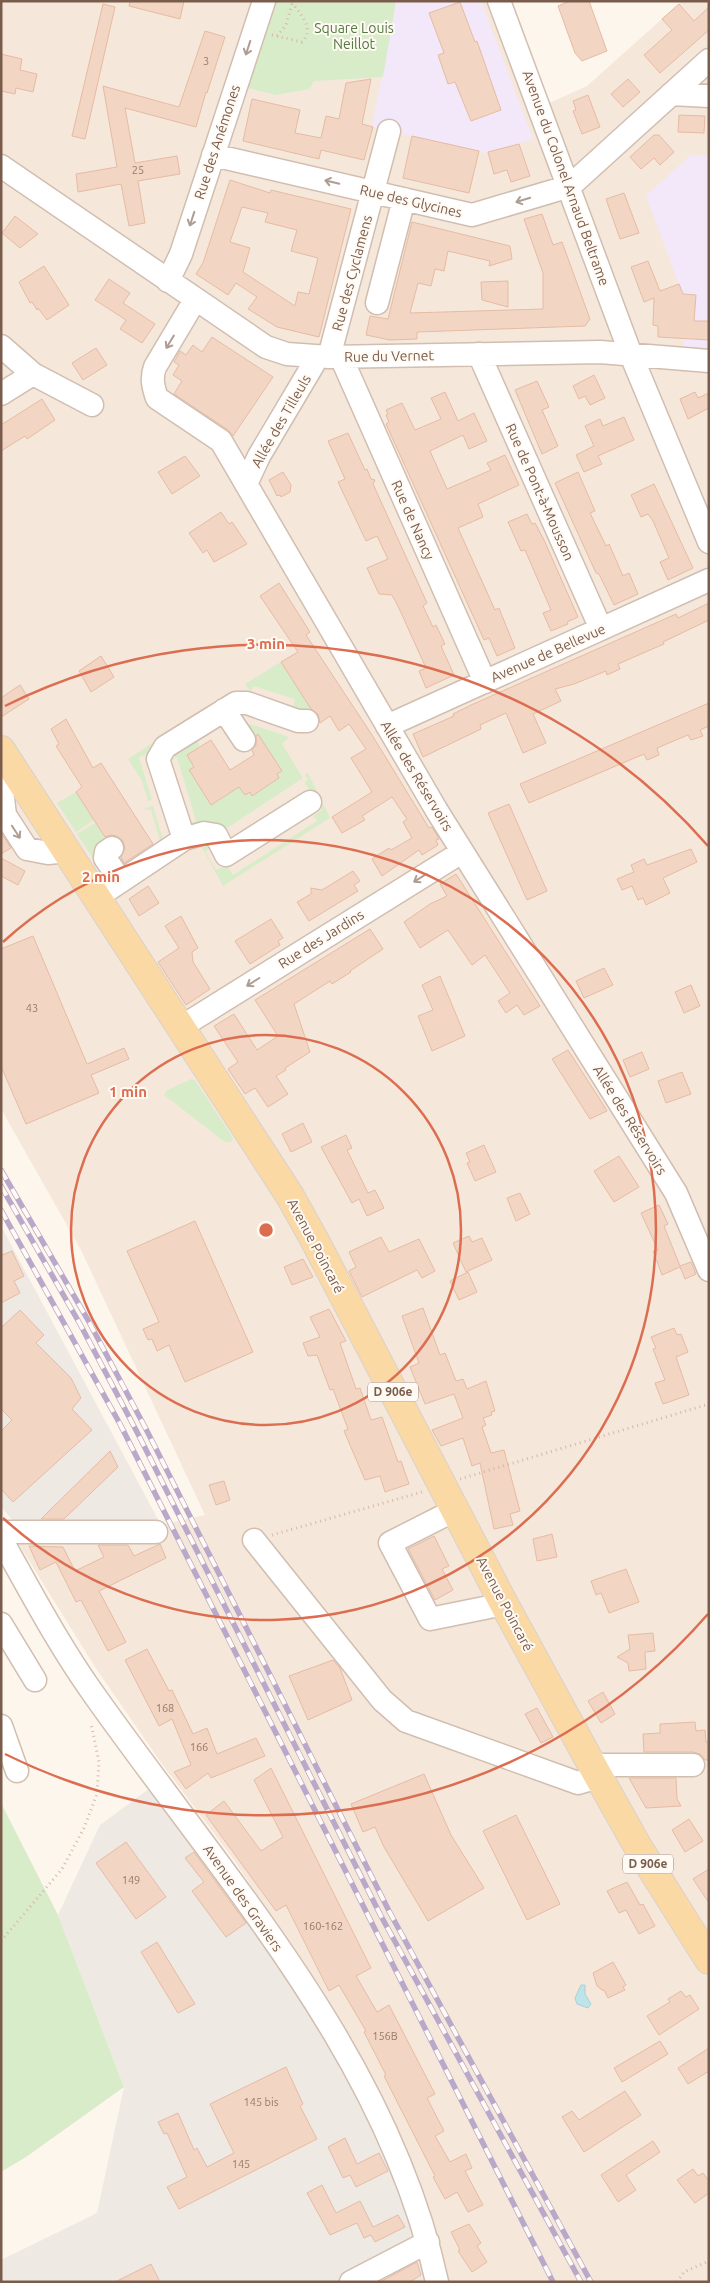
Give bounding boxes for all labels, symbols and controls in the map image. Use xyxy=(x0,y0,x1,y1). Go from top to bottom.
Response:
park label: Square Louis Neillot xyxy=(314,20,394,52)
one-way arrow xyxy=(243,39,253,55)
house number: 3 xyxy=(203,55,209,67)
street label: Avenue du Colonel Arnaud Beltrame xyxy=(519,68,613,288)
street label: Rue des Anémones xyxy=(191,83,243,201)
house number: 25 xyxy=(132,164,144,176)
one-way arrow xyxy=(324,177,340,186)
street label: Rue des Glycines xyxy=(358,181,464,221)
one-way arrow xyxy=(516,195,532,205)
one-way arrow xyxy=(187,210,197,226)
street label: Rue des Cyclamens xyxy=(329,213,375,333)
one-way arrow xyxy=(165,334,175,348)
street label: Rue du Vernet xyxy=(344,347,434,365)
street label: Allée des Tilleuls xyxy=(248,372,314,470)
street label: Rue de Pont-à-Mousson xyxy=(503,421,577,563)
street label: Rue de Nancy xyxy=(388,478,438,562)
street label: Avenue de Bellevue xyxy=(488,621,608,685)
text: 3 min xyxy=(247,635,285,652)
street label: Allée des Réservoirs xyxy=(378,718,456,834)
one-way arrow xyxy=(11,824,21,838)
text: 2 min xyxy=(82,868,120,885)
one-way arrow xyxy=(414,873,428,883)
street label: Rue des Jardins xyxy=(275,906,367,972)
one-way arrow xyxy=(246,977,260,987)
house number: 43 xyxy=(26,1002,38,1014)
street label: Allée des Réservoirs xyxy=(590,1062,670,1178)
text: 1 min xyxy=(109,1083,147,1100)
street label: Avenue Poincaré xyxy=(284,1196,348,1296)
centre of rings xyxy=(257,1221,275,1239)
road number: D 906e xyxy=(368,1382,418,1401)
street label: Avenue Poincaré xyxy=(473,1554,537,1654)
house number: 168 xyxy=(156,1702,174,1714)
house number: 166 xyxy=(190,1741,208,1753)
street label: Avenue des Graviers xyxy=(200,1842,286,1954)
road number: D 906e xyxy=(623,1855,673,1874)
house number: 149 xyxy=(122,1874,140,1886)
house number: 160-162 xyxy=(303,1920,343,1932)
house number: 156B xyxy=(372,2030,398,2042)
house number: 145 bis xyxy=(243,2096,279,2108)
house number: 145 xyxy=(232,2158,250,2170)

